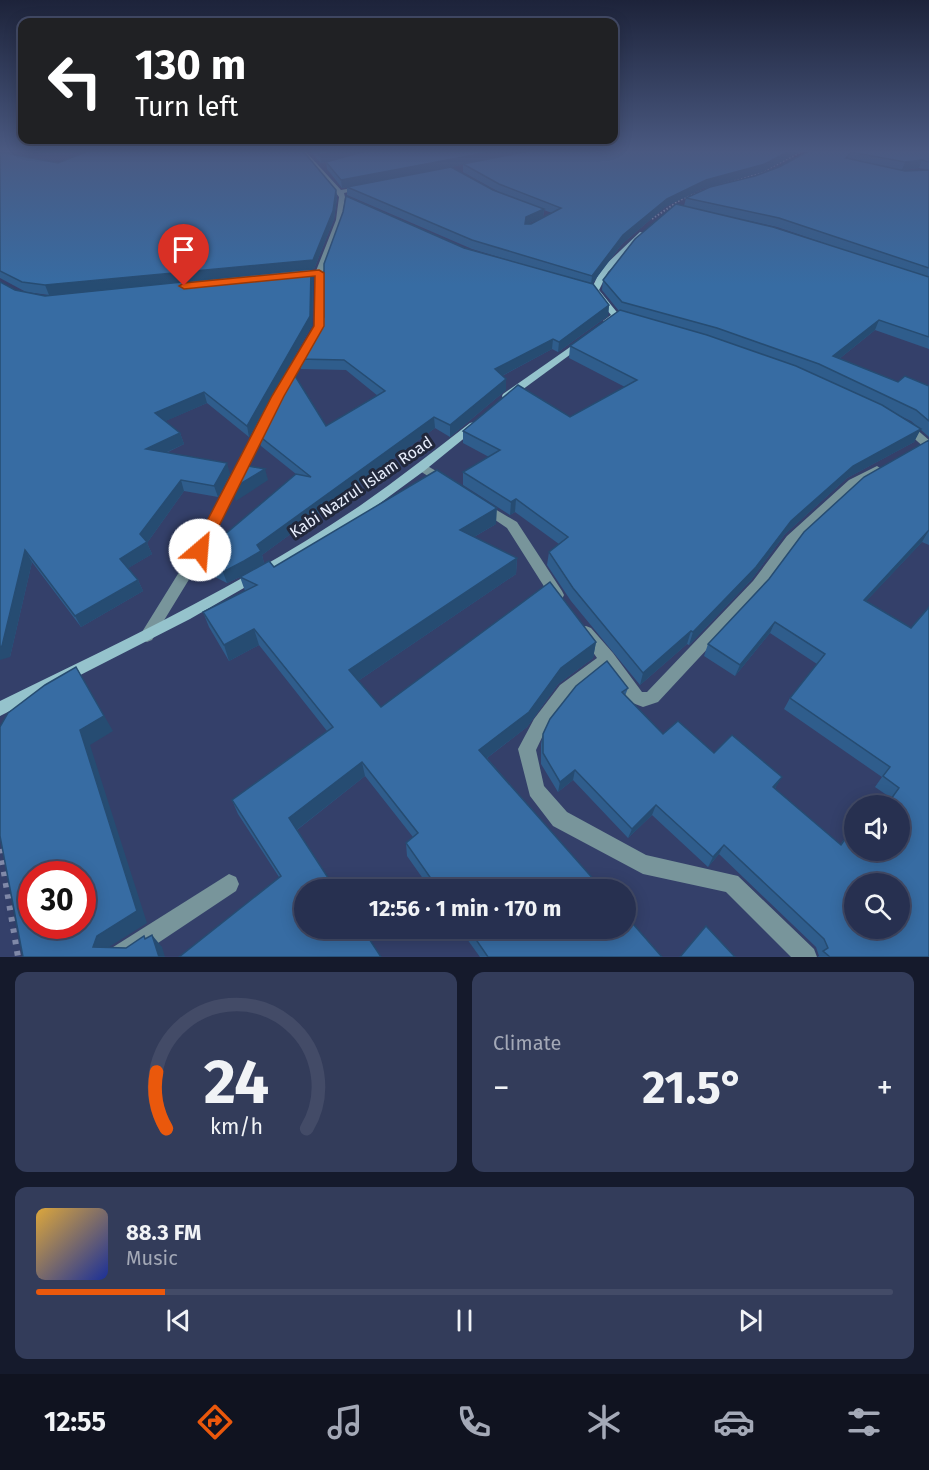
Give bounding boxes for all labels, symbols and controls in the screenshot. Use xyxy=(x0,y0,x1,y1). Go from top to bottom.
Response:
text: 130 m xyxy=(135,40,246,90)
icon: left xyxy=(36,42,114,120)
text: Turn left xyxy=(135,91,238,123)
pin xyxy=(158,224,209,286)
icon: arrive xyxy=(167,233,200,266)
street label: Kabi Nazrul Islam Road xyxy=(286,432,436,542)
position arrow xyxy=(168,518,232,582)
map controls xyxy=(844,795,910,939)
button: sound xyxy=(844,795,910,861)
speed limit sign: 30 xyxy=(18,861,96,939)
button: search xyxy=(844,873,910,939)
text: 12:56 · 1 min · 170 m xyxy=(369,895,561,922)
text: Climate xyxy=(493,1031,561,1055)
text: 24 xyxy=(203,1045,269,1120)
text: 21.5° xyxy=(642,1061,744,1115)
text: − xyxy=(493,1068,510,1108)
text: + xyxy=(877,1068,893,1108)
text: km/h xyxy=(209,1114,263,1140)
text: 88.3 FM xyxy=(126,1219,201,1246)
text: Music xyxy=(126,1246,178,1270)
icon: previous xyxy=(162,1304,195,1337)
icon: pause xyxy=(448,1304,481,1337)
icon: next xyxy=(734,1304,767,1337)
icon: directions xyxy=(194,1401,236,1443)
icon: music xyxy=(324,1401,366,1443)
icon: phone xyxy=(453,1401,495,1443)
icon: climate xyxy=(583,1401,625,1443)
icon: car xyxy=(713,1401,755,1443)
icon: filters xyxy=(843,1401,885,1443)
text: 12:55 xyxy=(44,1406,106,1438)

